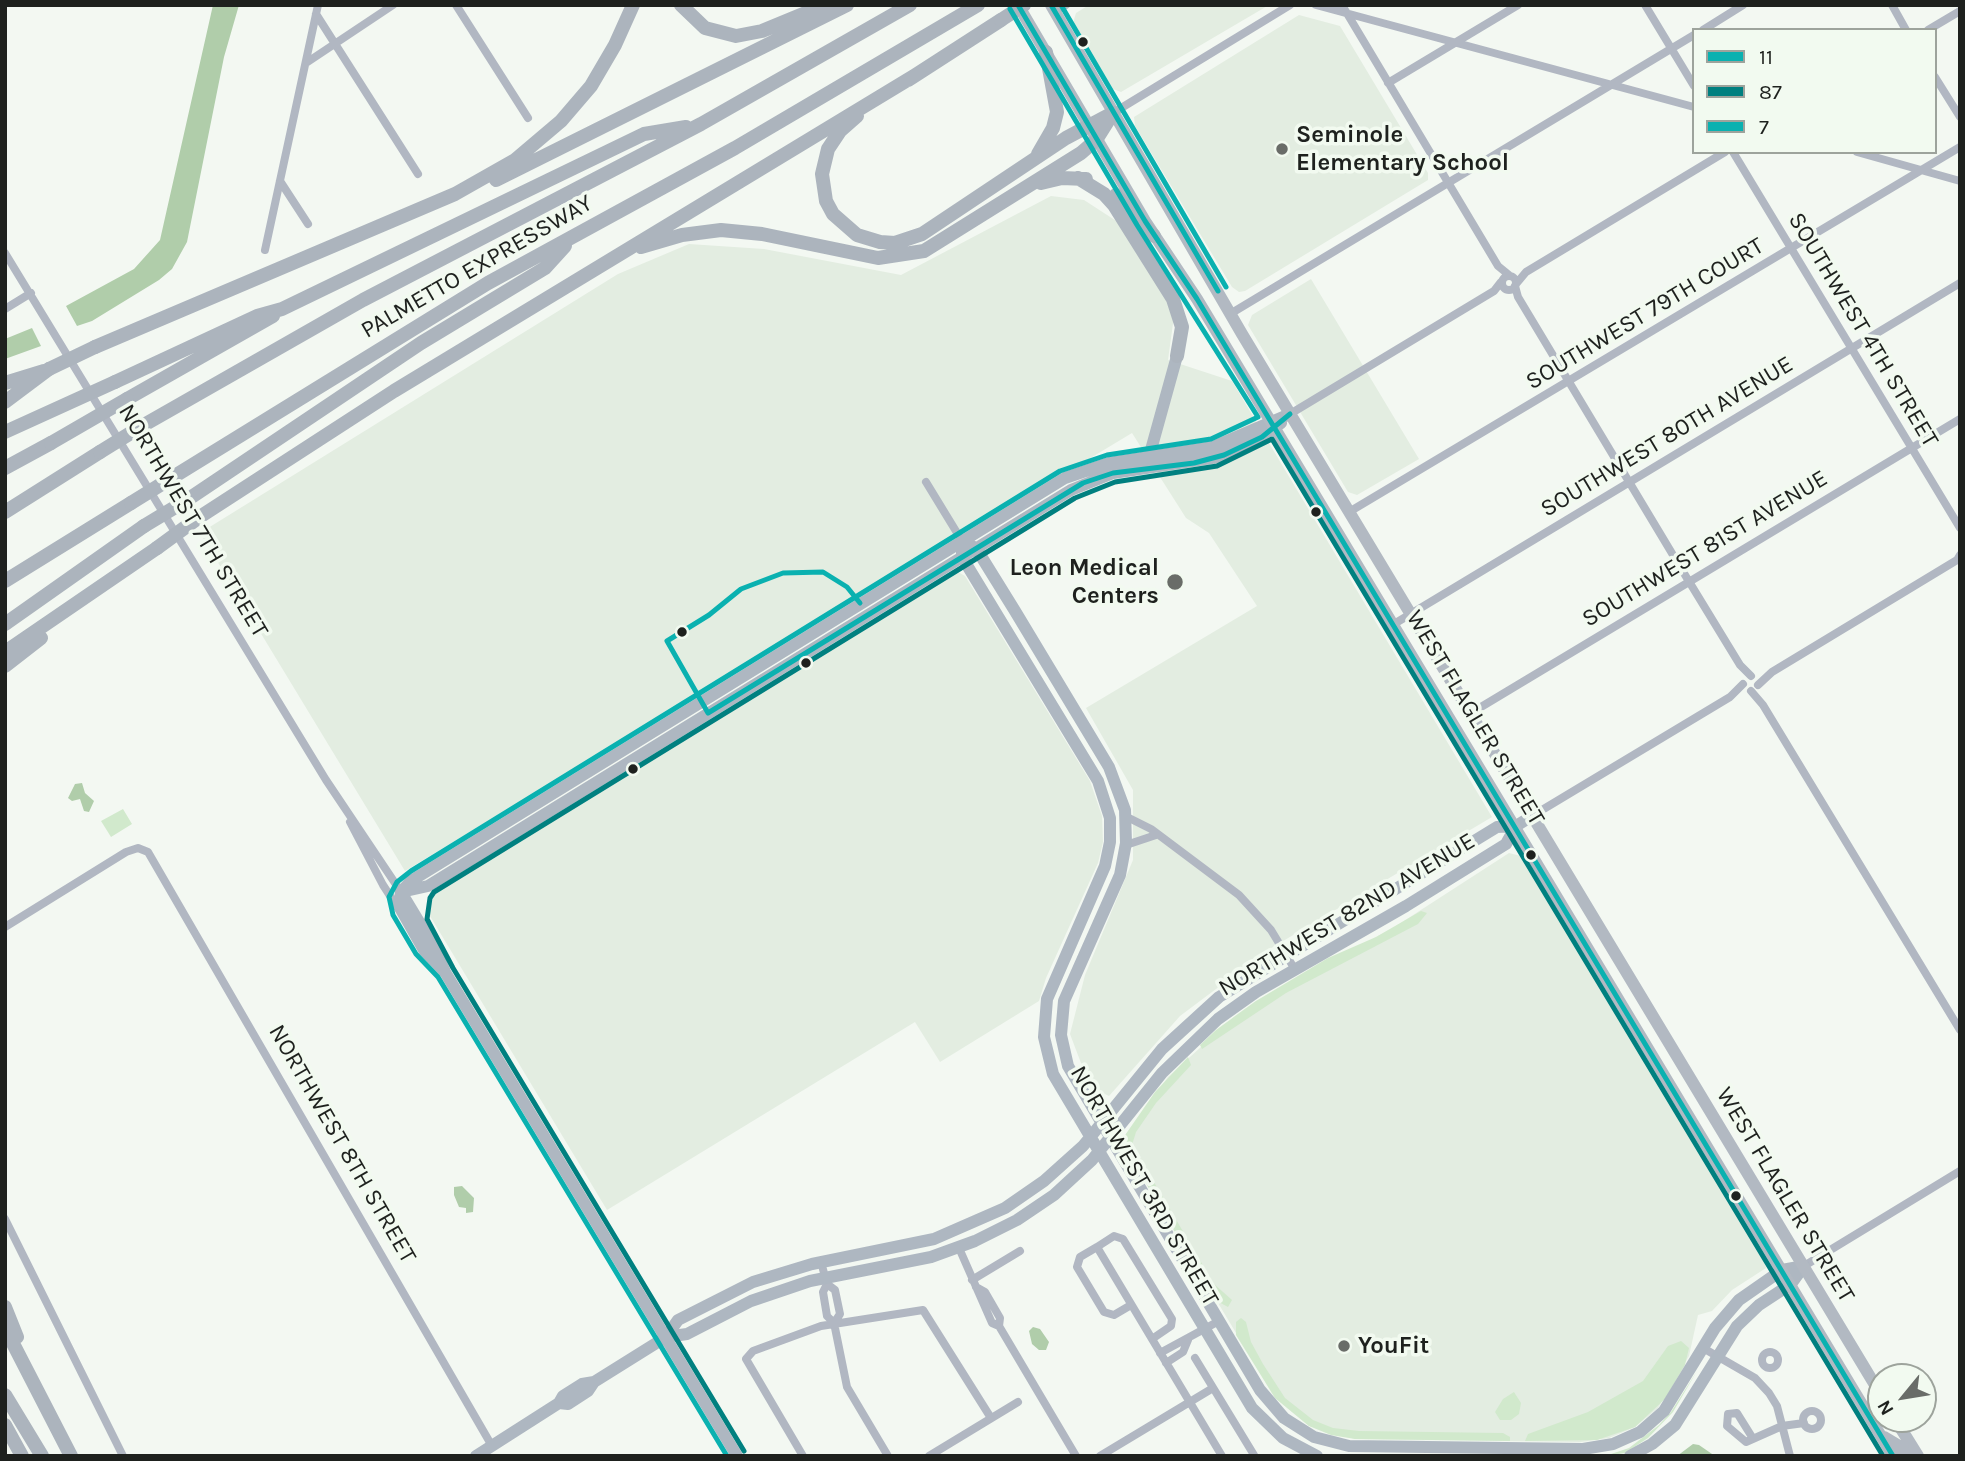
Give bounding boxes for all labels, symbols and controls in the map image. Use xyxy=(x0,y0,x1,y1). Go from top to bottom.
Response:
legend xyxy=(1692,28,1937,154)
unlabelled marker xyxy=(1076,35,1090,49)
text: 11 xyxy=(1759,45,1773,69)
text: 87 xyxy=(1759,80,1782,104)
text: 7 xyxy=(1759,115,1769,139)
place label: Seminole Elementary School xyxy=(1296,121,1509,177)
marker: Seminole Elementary School xyxy=(1274,141,1290,157)
street label: PALMETTO EXPRESSWAY xyxy=(356,189,598,345)
street label: SOUTHWEST 4TH STREET xyxy=(1782,208,1944,452)
street label: SOUTHWEST 79TH COURT xyxy=(1521,232,1769,396)
street label: SOUTHWEST 80TH AVENUE xyxy=(1536,350,1798,524)
street label: NORTHWEST 7TH STREET xyxy=(112,399,274,643)
street label: SOUTHWEST 81ST AVENUE xyxy=(1577,464,1833,634)
unlabelled marker xyxy=(1309,505,1323,519)
place label: Leon Medical Centers xyxy=(1009,554,1159,610)
marker: Leon Medical Centers xyxy=(1165,572,1185,592)
street label: WEST FLAGLER STREET xyxy=(1399,605,1551,831)
unlabelled marker xyxy=(675,625,689,639)
unlabelled marker xyxy=(799,656,813,670)
unlabelled marker xyxy=(626,762,640,776)
street label: NORTHWEST 82ND AVENUE xyxy=(1214,827,1480,1003)
unlabelled marker xyxy=(1524,848,1538,862)
street label: NORTHWEST 8TH STREET xyxy=(262,1020,422,1268)
street label: NORTHWEST 3RD STREET xyxy=(1063,1061,1225,1311)
street label: WEST FLAGLER STREET xyxy=(1709,1082,1861,1308)
unlabelled marker xyxy=(1729,1189,1743,1203)
place label: YouFit xyxy=(1358,1332,1429,1360)
marker: YouFit xyxy=(1336,1338,1352,1354)
north arrow xyxy=(1867,1363,1937,1433)
text: N xyxy=(1873,1396,1898,1419)

